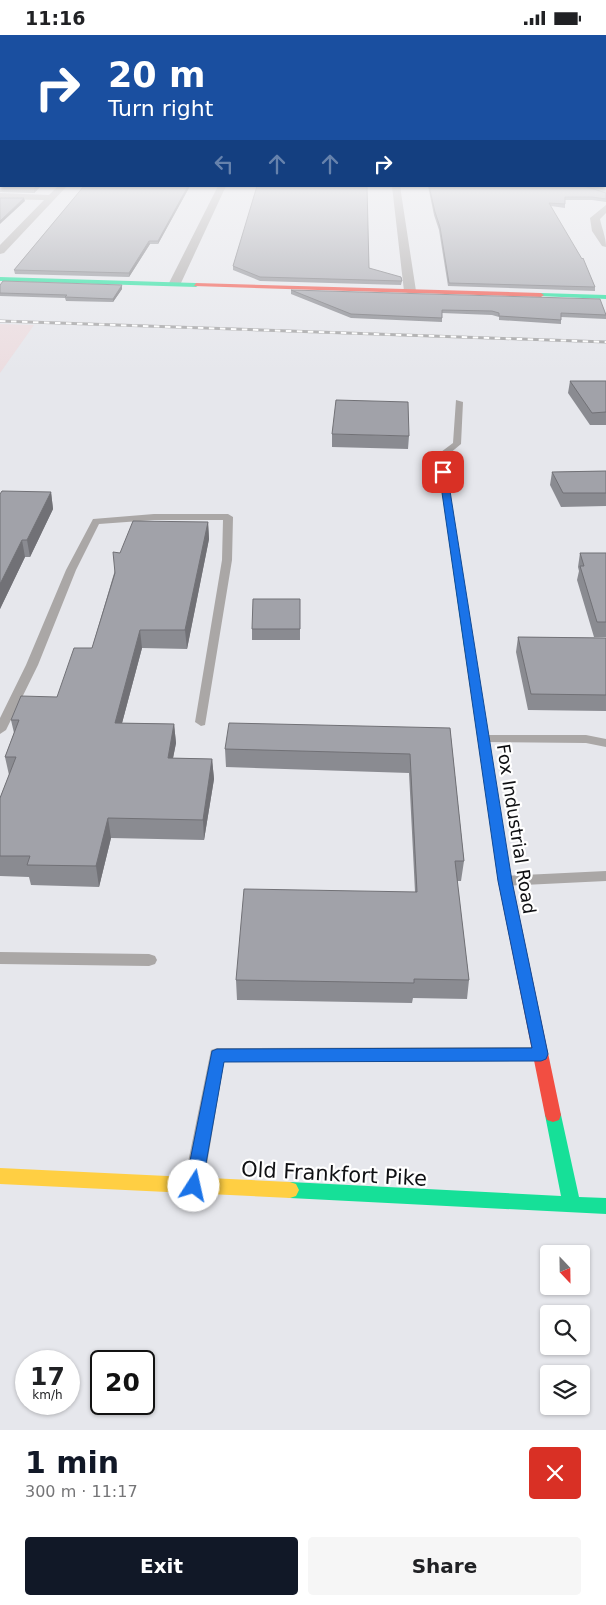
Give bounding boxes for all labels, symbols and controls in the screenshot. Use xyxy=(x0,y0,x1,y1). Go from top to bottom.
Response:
text: 11:16 xyxy=(25,7,85,29)
icon: right xyxy=(25,55,90,120)
text: 20 m xyxy=(108,55,205,95)
text: Turn right xyxy=(108,96,213,121)
icon: left xyxy=(210,150,238,178)
icon: ahead xyxy=(263,150,291,178)
icon: ahead xyxy=(316,150,344,178)
icon: right xyxy=(369,150,397,178)
pin xyxy=(422,451,464,493)
icon: arrive xyxy=(429,458,457,486)
street label: Fox Industrial Road xyxy=(493,742,540,915)
street label: Old Frankfort Pike xyxy=(240,1157,428,1191)
position arrow xyxy=(167,1159,219,1211)
north arrow xyxy=(540,1245,590,1295)
map controls xyxy=(540,1245,590,1415)
button: search xyxy=(540,1305,590,1355)
speed limit sign: 20 xyxy=(90,1350,155,1415)
text: 17 xyxy=(30,1362,65,1391)
button: layers xyxy=(540,1365,590,1415)
text: km/h xyxy=(32,1388,63,1402)
text: 1 min xyxy=(25,1445,119,1480)
button: close xyxy=(529,1447,581,1499)
text: 300 m · 11:17 xyxy=(25,1482,138,1501)
button: Exit xyxy=(25,1537,298,1595)
button: Share xyxy=(308,1537,581,1595)

